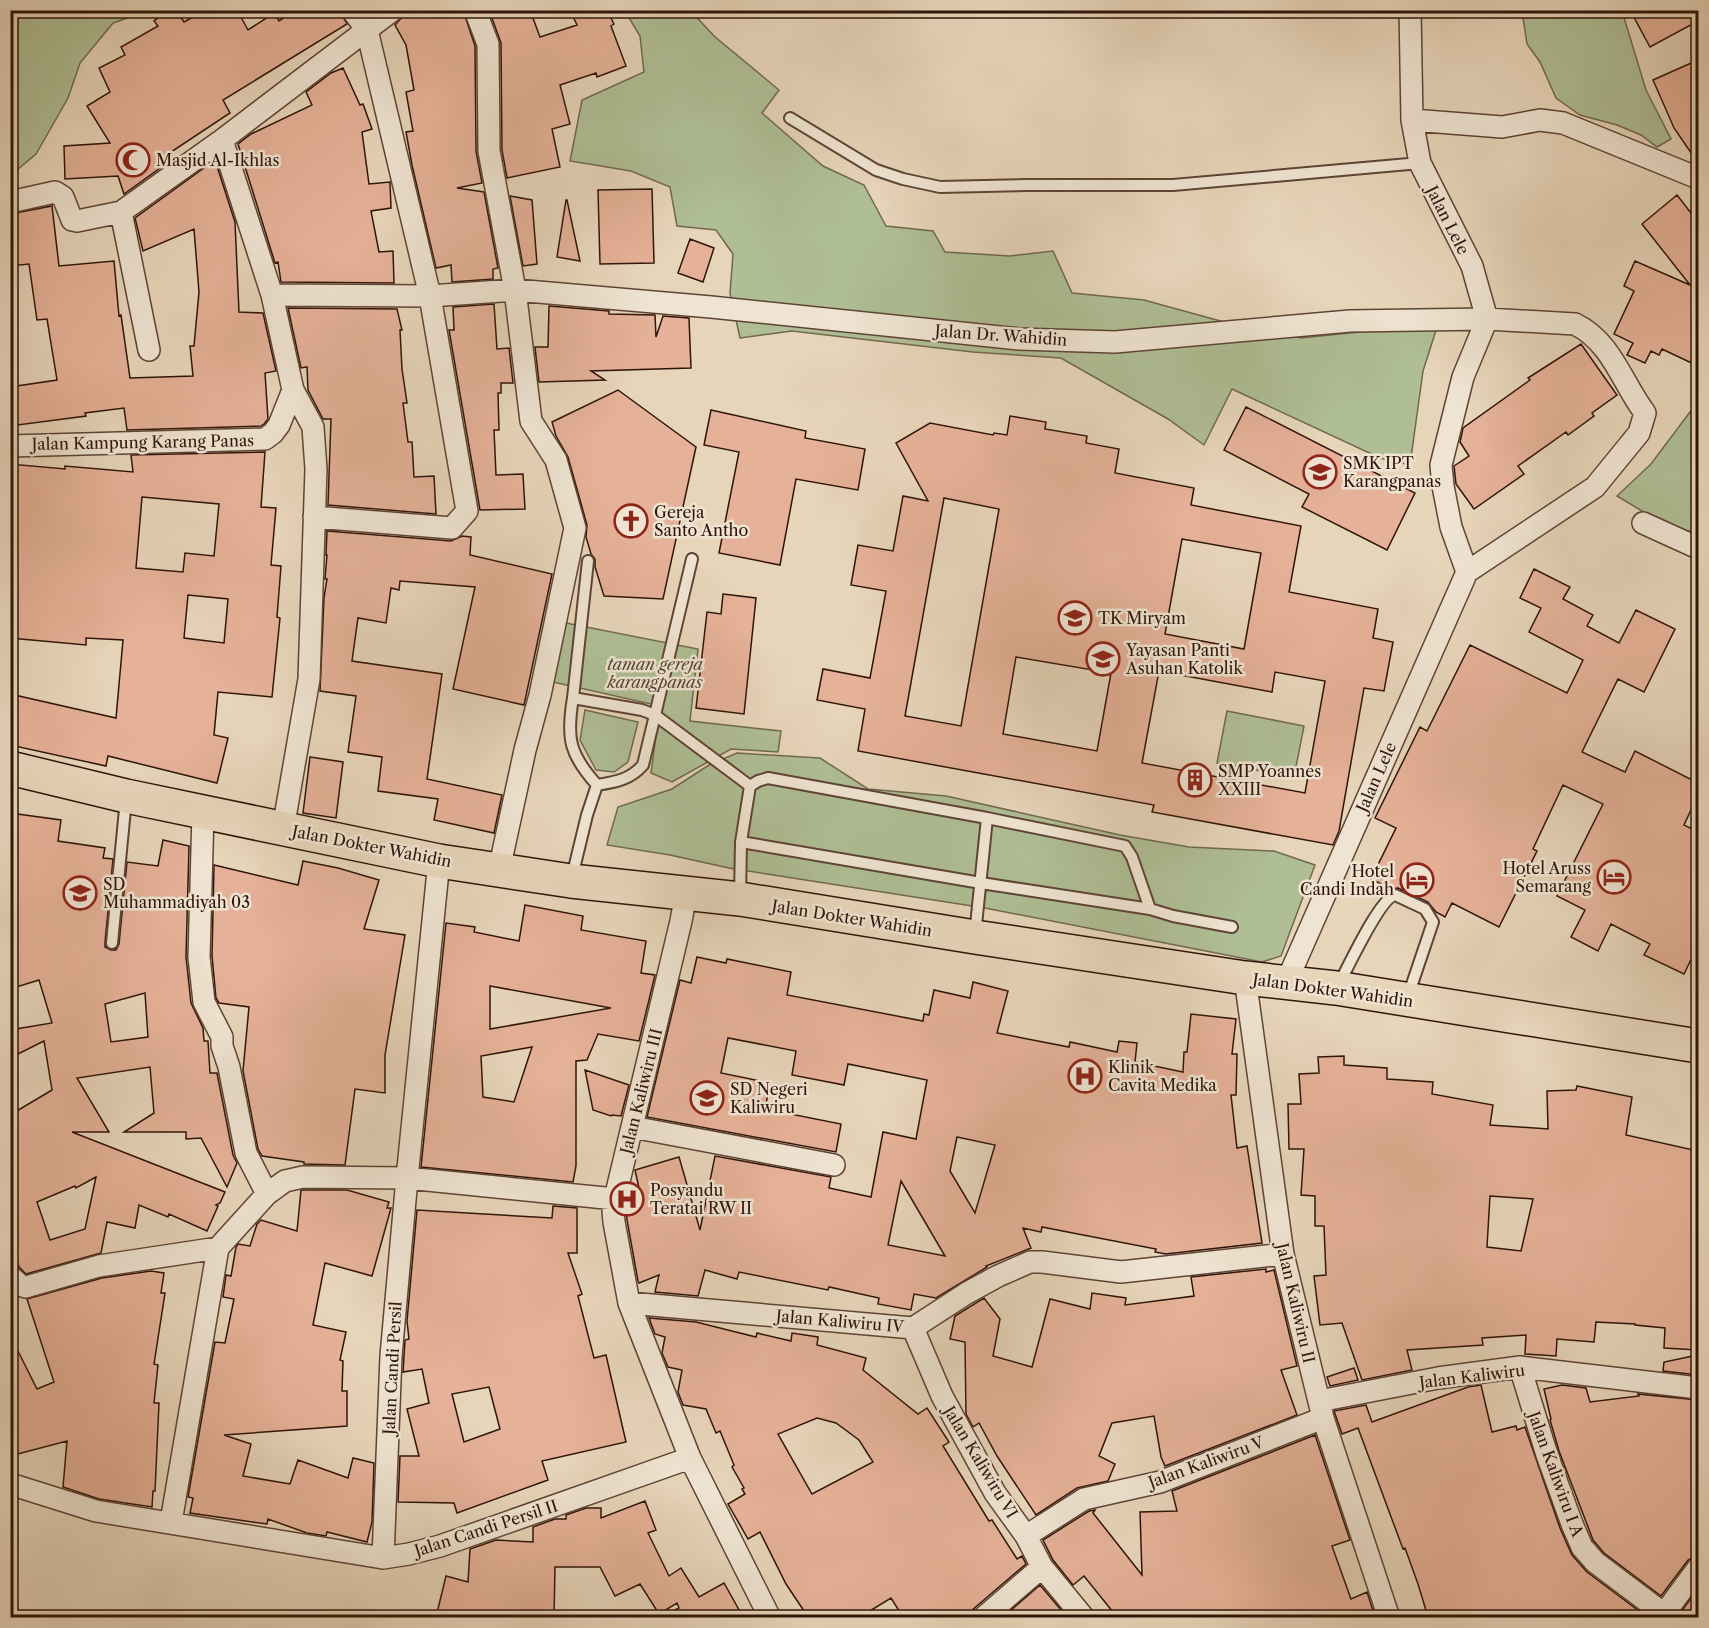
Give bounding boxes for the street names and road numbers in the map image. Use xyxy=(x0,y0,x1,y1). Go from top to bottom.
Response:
street label: Jalan Lele xyxy=(1421,180,1474,258)
street label: Jalan Dr. Wahidin xyxy=(931,320,1068,350)
street label: Jalan Kampung Karang Panas xyxy=(29,430,254,454)
street label: Jalan Lele xyxy=(1350,739,1400,818)
street label: Jalan Dokter Wahidin xyxy=(288,820,453,871)
street label: Jalan Dokter Wahidin xyxy=(767,895,934,941)
street label: Jalan Dokter Wahidin xyxy=(1248,968,1415,1011)
street label: Jalan Kaliwiru III xyxy=(615,1026,666,1159)
street label: Jalan Kaliwiru II xyxy=(1272,1238,1320,1365)
street label: Jalan Candi Persil xyxy=(378,1301,405,1438)
street label: Jalan Kaliwiru IV xyxy=(772,1305,905,1337)
street label: Jalan Kaliwiru xyxy=(1415,1360,1526,1393)
street label: Jalan Kaliwiru VI xyxy=(938,1400,1022,1522)
street label: Jalan Kaliwiru I A xyxy=(1523,1406,1588,1541)
street label: Jalan Kaliwiru V xyxy=(1143,1432,1267,1493)
street label: Jalan Candi Persil II xyxy=(409,1495,560,1562)

